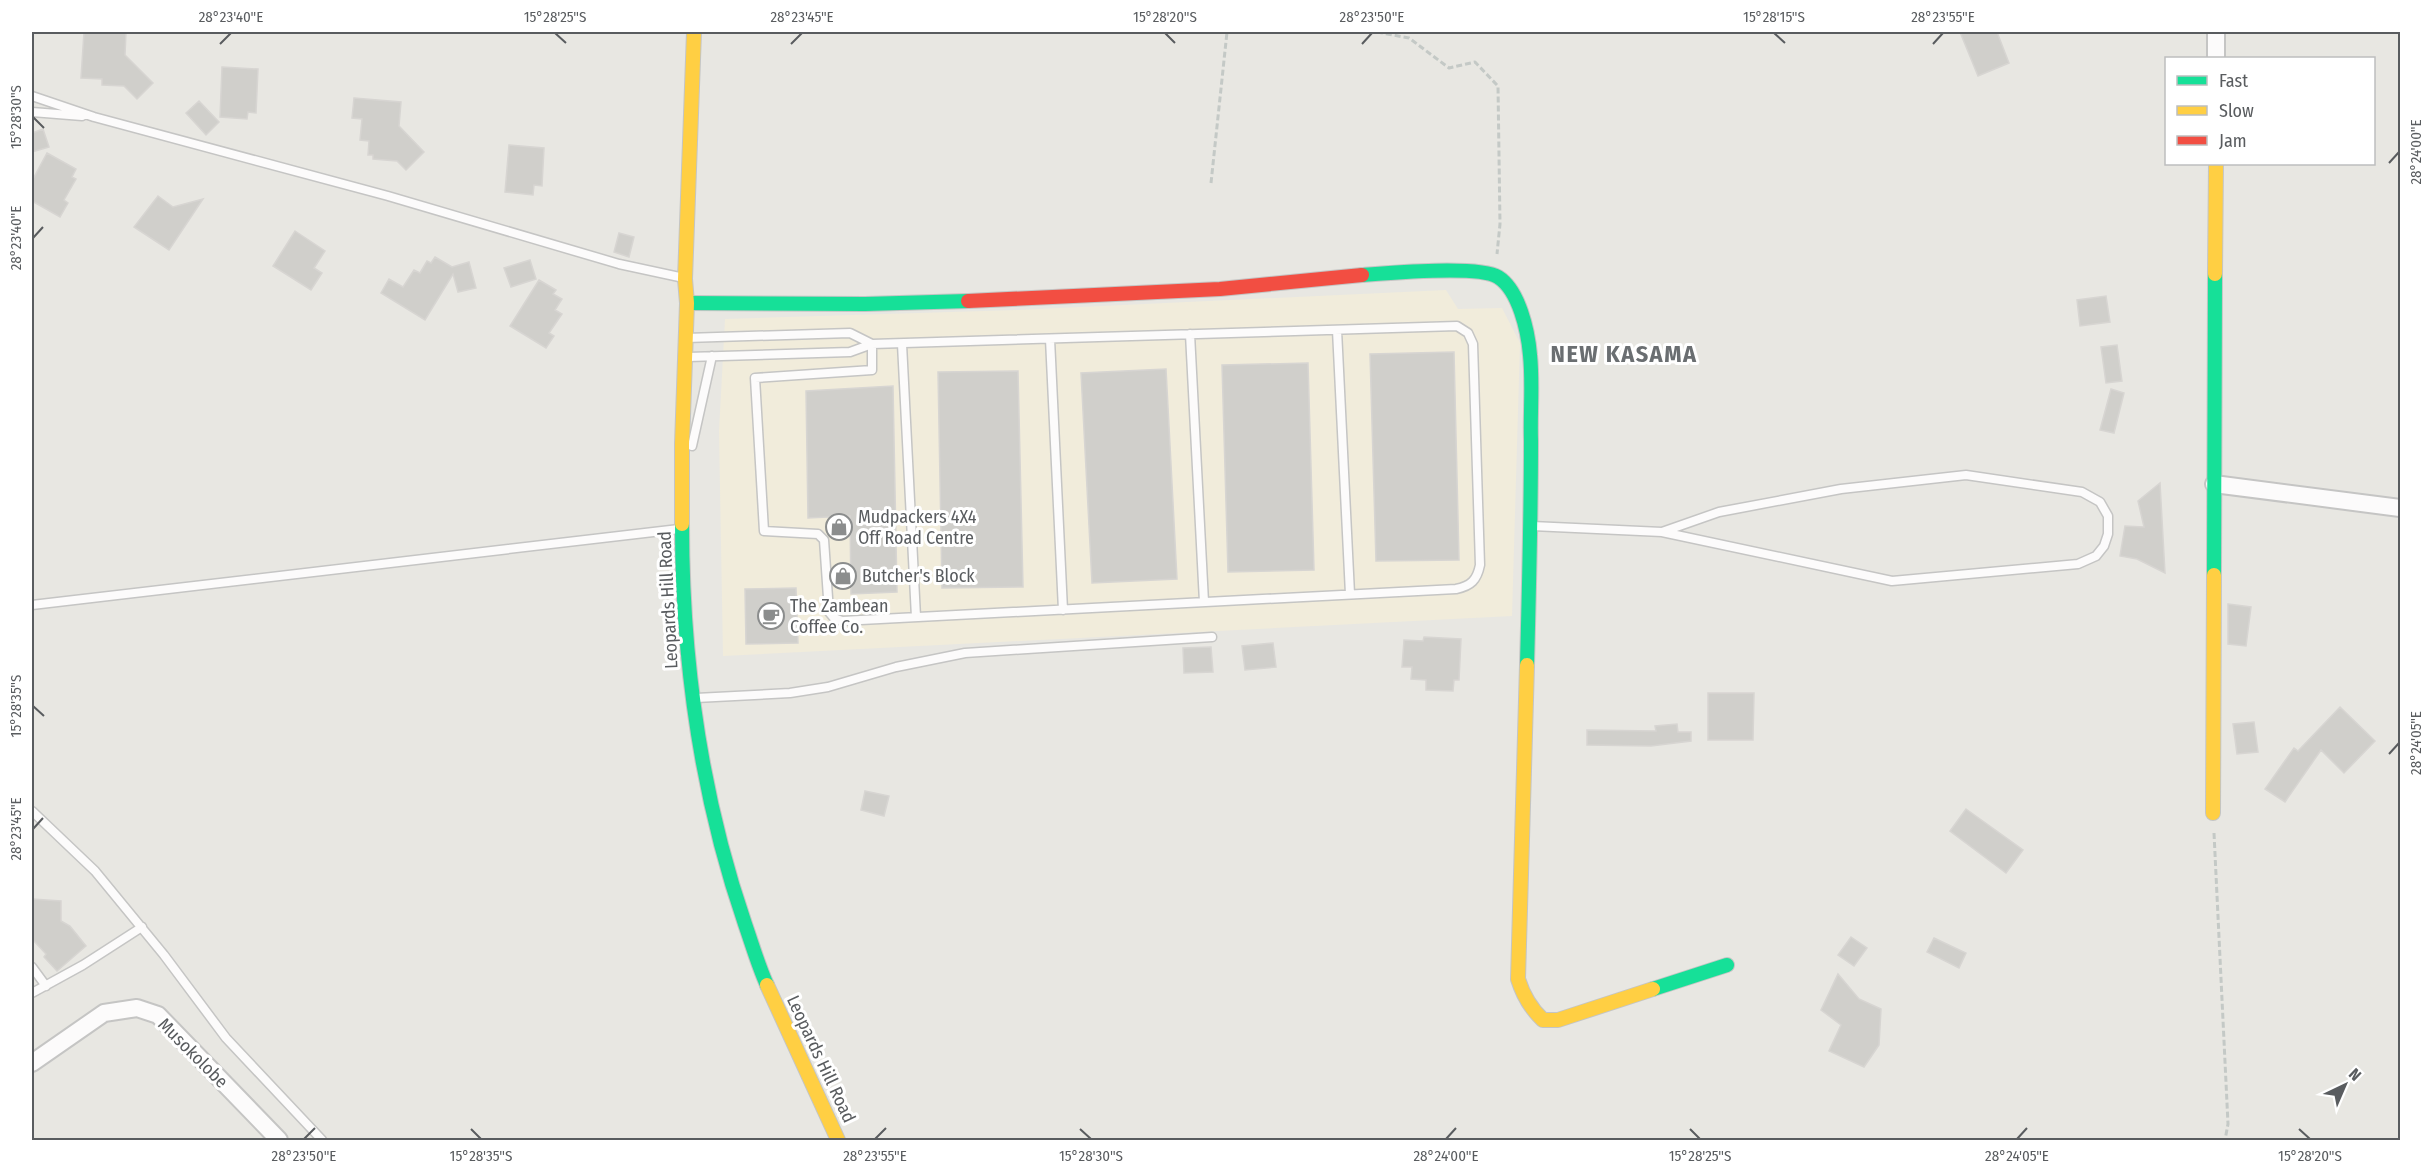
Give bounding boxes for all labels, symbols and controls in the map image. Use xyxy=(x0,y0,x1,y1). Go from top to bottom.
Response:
text: 28°23'40"E xyxy=(199,8,263,26)
text: 15°28'25"S xyxy=(524,8,586,26)
text: 28°23'45"E xyxy=(770,8,834,26)
text: 15°28'20"S xyxy=(1133,8,1197,26)
text: 28°23'50"E xyxy=(1340,8,1404,26)
text: 15°28'15"S xyxy=(1743,8,1805,26)
text: 28°23'55"E xyxy=(1911,8,1975,26)
legend xyxy=(2165,57,2375,165)
text: Fast xyxy=(2219,70,2248,92)
text: 15°28'30"S xyxy=(7,85,25,149)
text: Slow xyxy=(2219,100,2254,122)
text: 28°24'00"E xyxy=(2407,119,2425,185)
text: Jam xyxy=(2219,130,2247,152)
text: 28°23'40"E xyxy=(7,206,25,270)
district label: NEW KASAMA xyxy=(1551,340,1697,368)
place label: Mudpackers 4X4 Off Road Centre xyxy=(858,506,977,549)
shop icon: Mudpackers 4X4 Off Road Centre xyxy=(824,512,854,542)
street label: Leopards Hill Road xyxy=(653,531,683,669)
shop icon: Butcher's Block xyxy=(828,561,858,591)
place label: Butcher's Block xyxy=(862,565,975,587)
place label: The Zambean Coffee Co. xyxy=(790,595,888,638)
cafe icon: The Zambean Coffee Co. xyxy=(756,601,786,631)
text: 15°28'35"S xyxy=(7,675,25,737)
text: 28°24'05"E xyxy=(2407,711,2425,775)
text: 28°23'45"E xyxy=(7,797,25,861)
street label: Leopards Hill Road xyxy=(782,992,860,1126)
street label: Musokolobe xyxy=(154,1014,233,1093)
north arrow xyxy=(2315,1055,2375,1115)
text: N xyxy=(2345,1064,2365,1085)
text: 28°23'50"E xyxy=(272,1147,336,1165)
text: 15°28'35"S xyxy=(450,1147,512,1165)
text: 28°23'55"E xyxy=(843,1147,907,1165)
text: 15°28'30"S xyxy=(1059,1147,1123,1165)
text: 28°24'00"E xyxy=(1413,1147,1479,1165)
text: 15°28'25"S xyxy=(1669,1147,1731,1165)
text: 28°24'05"E xyxy=(1985,1147,2049,1165)
text: 15°28'20"S xyxy=(2278,1147,2342,1165)

